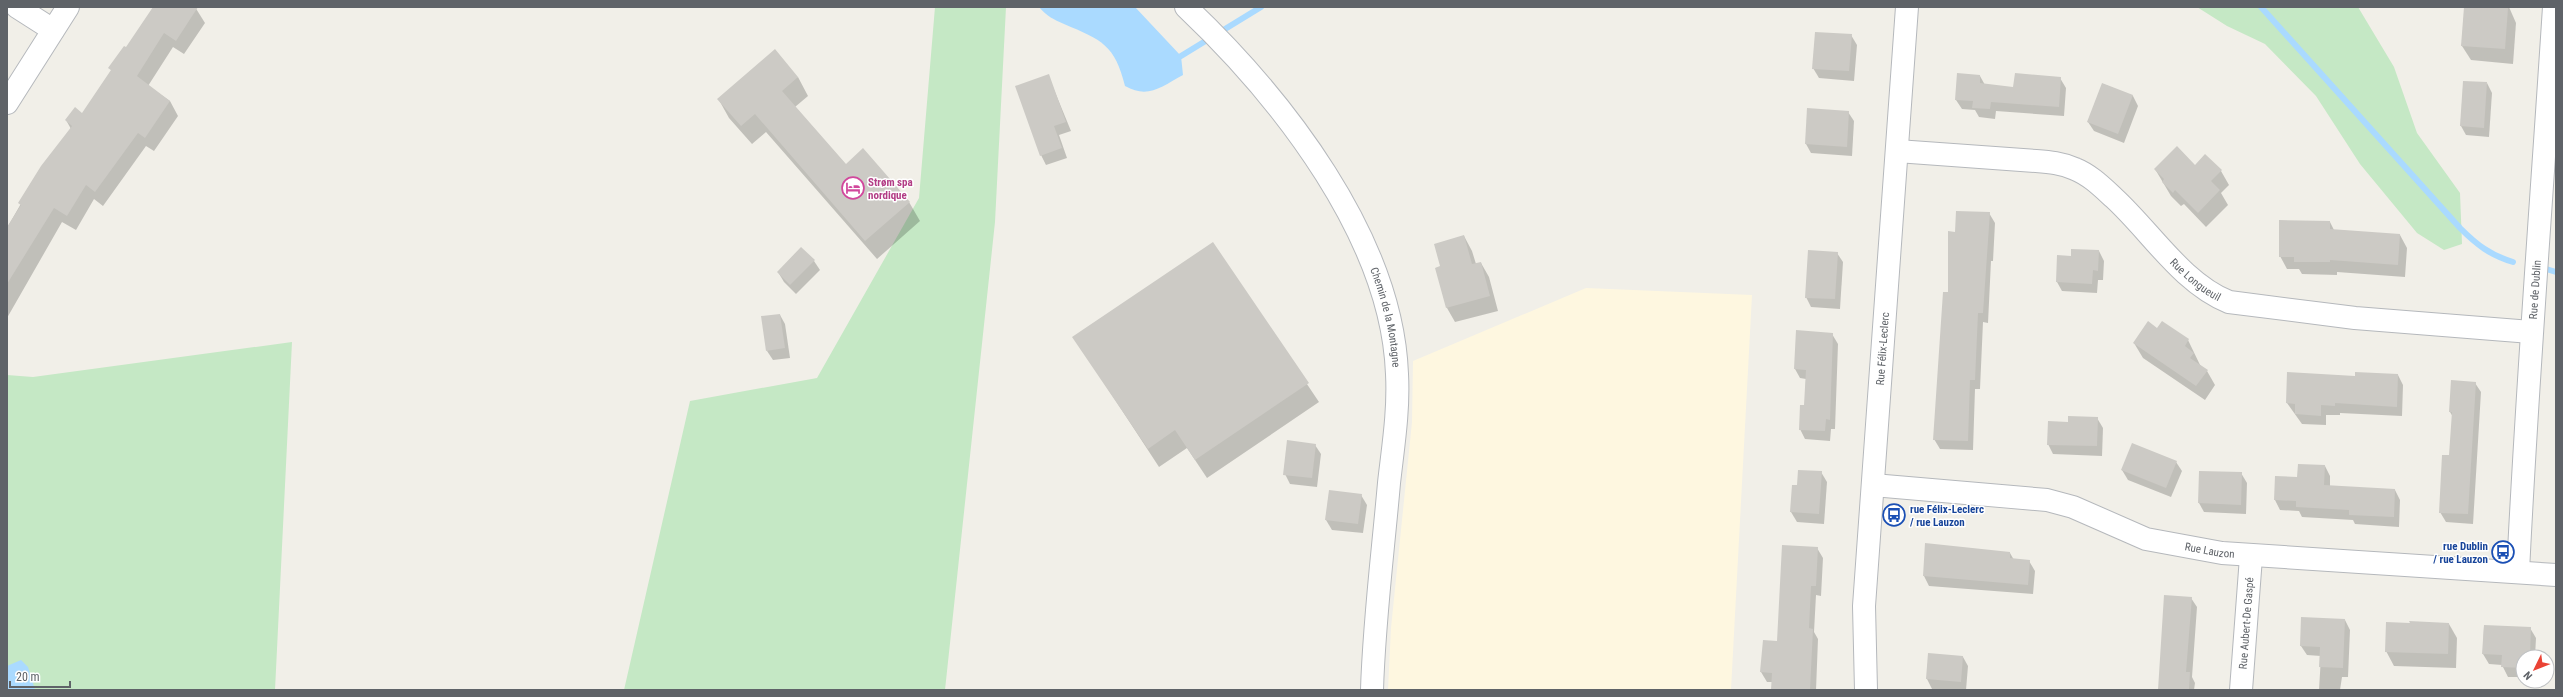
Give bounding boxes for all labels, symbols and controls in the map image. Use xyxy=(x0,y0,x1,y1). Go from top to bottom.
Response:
hotel icon: Strøm spa nordique xyxy=(840,175,866,201)
place label: Strøm spa nordique xyxy=(868,176,913,202)
street label: Rue Longueuil xyxy=(2167,256,2223,304)
street label: Rue de Dublin xyxy=(2527,259,2544,320)
street label: Chemin de la Montagne xyxy=(1367,266,1403,368)
street label: Rue Félix-Leclerc xyxy=(1874,312,1892,386)
bus stop icon: rue Félix-Leclerc / rue Lauzon xyxy=(1881,502,1907,528)
place label: rue Félix-Leclerc / rue Lauzon xyxy=(1910,503,1984,529)
bus stop icon: rue Dublin / rue Lauzon xyxy=(2490,539,2516,565)
street label: Rue Lauzon xyxy=(2184,540,2235,561)
place label: rue Dublin / rue Lauzon xyxy=(2433,540,2488,566)
street label: Rue Aubert-De Gaspé xyxy=(2237,577,2256,670)
north arrow xyxy=(2515,649,2555,689)
scale bar xyxy=(10,663,70,689)
text: N xyxy=(2521,668,2535,682)
text: 20 m xyxy=(16,670,40,684)

